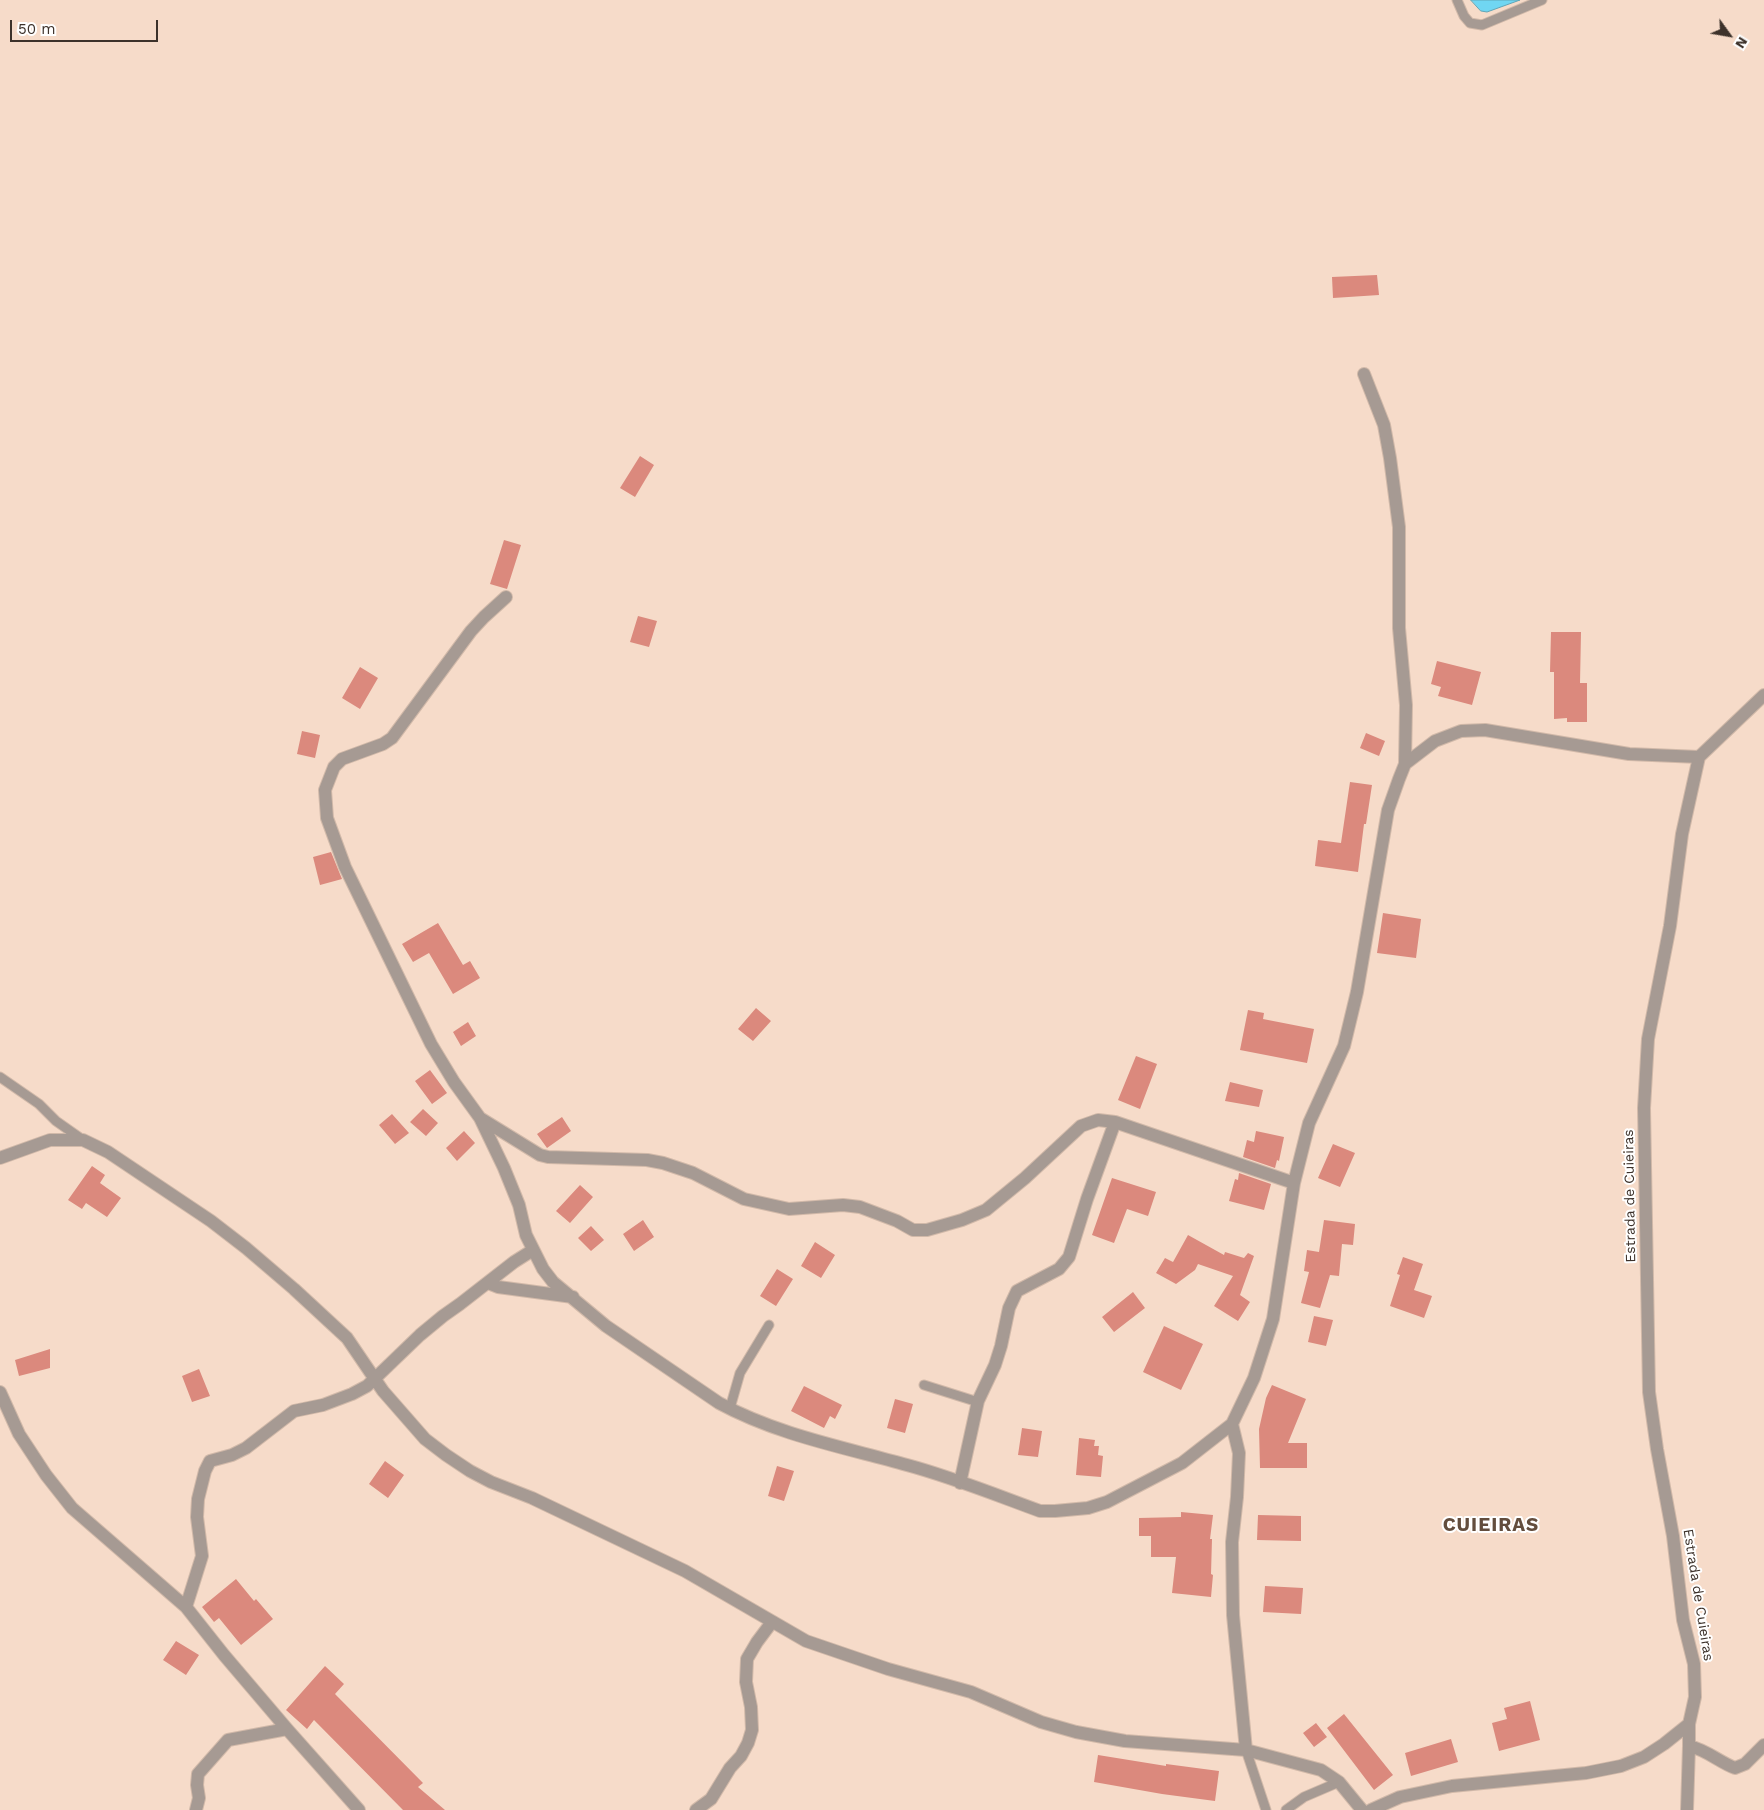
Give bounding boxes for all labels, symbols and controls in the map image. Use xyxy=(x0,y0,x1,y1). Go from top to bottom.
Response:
scale bar xyxy=(12,10,160,42)
north arrow xyxy=(1704,10,1754,60)
text: 50 m xyxy=(18,20,55,38)
text: N xyxy=(1732,34,1751,52)
street label: Estrada de Cuieiras xyxy=(1620,1129,1640,1263)
district label: CUIEIRAS xyxy=(1442,1514,1540,1536)
street label: Estrada de Cuieiras xyxy=(1679,1528,1717,1662)

